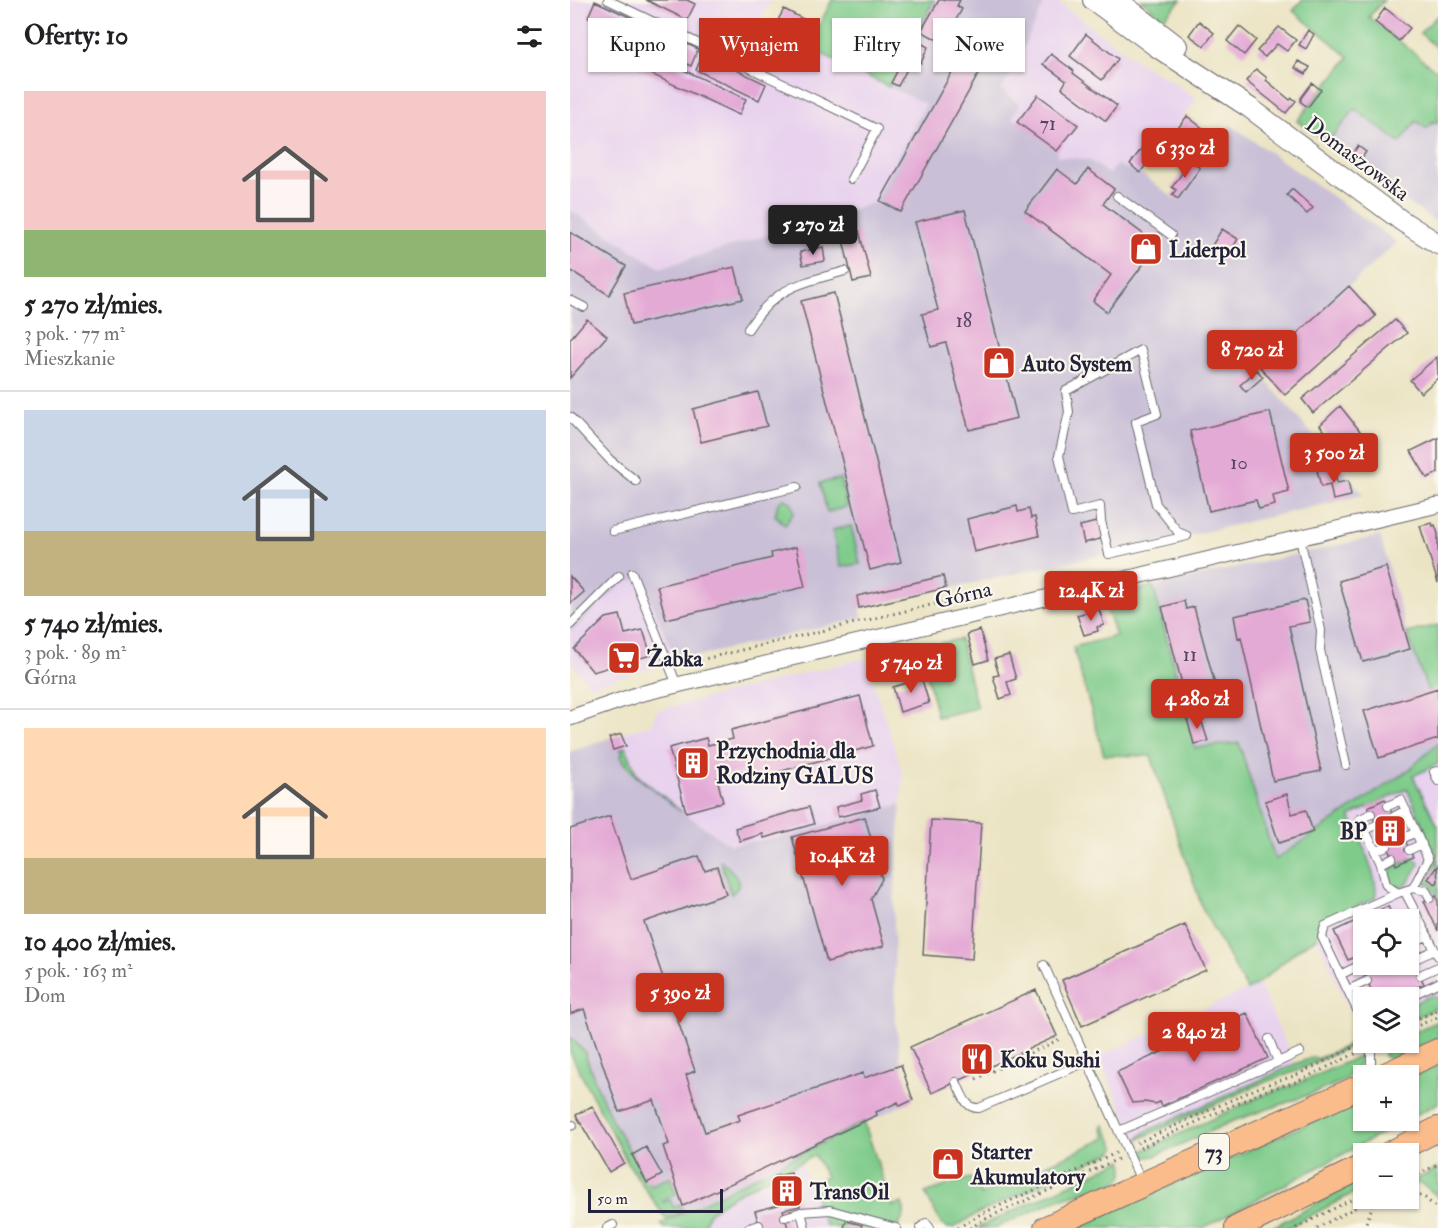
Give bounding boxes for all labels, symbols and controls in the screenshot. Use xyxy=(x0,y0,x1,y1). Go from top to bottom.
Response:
chip: Kupno xyxy=(588,18,687,72)
chip: Wynajem xyxy=(699,18,820,72)
chip: Filtry xyxy=(832,18,921,72)
chip: Nowe xyxy=(933,18,1025,72)
text: Oferty: 10 xyxy=(24,20,128,52)
icon: filters xyxy=(513,20,546,53)
street label: Domaszowska xyxy=(1300,110,1416,208)
house number: 71 xyxy=(1040,111,1056,136)
pin: 6 330 zł xyxy=(1123,128,1247,179)
icon: home xyxy=(231,130,339,238)
text: 6 330 zł xyxy=(1156,135,1214,160)
pin: 5 270 zł xyxy=(751,205,875,256)
text: 5 270 zł xyxy=(782,212,844,237)
shop icon: Liderpol xyxy=(1128,231,1164,267)
place label: Liderpol xyxy=(1169,236,1247,265)
text: 5 270 zł/mies. xyxy=(24,289,162,321)
house number: 18 xyxy=(956,308,972,333)
text: 3 pok. · 77 m² xyxy=(24,321,125,346)
pin: 8 720 zł xyxy=(1190,330,1314,381)
text: 8 720 zł xyxy=(1221,337,1283,362)
shop icon: Auto System xyxy=(981,345,1017,381)
text: Mieszkanie xyxy=(24,346,115,371)
place label: Auto System xyxy=(1021,350,1133,379)
pin: 3 500 zł xyxy=(1272,433,1396,484)
text: 3 500 zł xyxy=(1304,440,1364,465)
icon: home xyxy=(231,449,339,557)
house number: 10 xyxy=(1230,450,1248,475)
pin: 12.4K zł xyxy=(1029,571,1153,622)
street label: Górna xyxy=(932,575,995,615)
text: 12.4K zł xyxy=(1058,578,1124,603)
text: 5 740 zł/mies. xyxy=(24,608,163,640)
text: 3 pok. · 89 m² xyxy=(24,640,126,665)
supermarket icon: Żabka xyxy=(606,640,642,676)
house number: 11 xyxy=(1183,642,1197,667)
place label: Żabka xyxy=(647,643,704,673)
pin: 5 740 zł xyxy=(849,643,973,694)
text: 5 740 zł xyxy=(880,650,942,675)
text: Górna xyxy=(24,665,76,690)
pin: 4 280 zł xyxy=(1135,679,1259,730)
text: 4 280 zł xyxy=(1165,686,1229,711)
place label: Przychodnia dla Rodziny GALUS xyxy=(716,737,874,791)
building icon: Przychodnia dla Rodziny GALUS xyxy=(675,745,711,781)
icon: home xyxy=(231,767,339,875)
building icon: BP xyxy=(1372,813,1408,849)
place label: BP xyxy=(1340,818,1367,846)
pin: 10.4K zł xyxy=(780,836,904,887)
text: 10.4K zł xyxy=(809,843,875,868)
map controls xyxy=(1353,909,1419,1209)
button: locate xyxy=(1353,909,1419,975)
text: 10 400 zł/mies. xyxy=(24,926,176,958)
text: 5 pok. · 163 m² xyxy=(24,958,133,983)
pin: 5 390 zł xyxy=(618,973,742,1024)
text: 5 390 zł xyxy=(650,980,710,1005)
text: Dom xyxy=(24,983,65,1008)
button: layers xyxy=(1353,987,1419,1053)
pin: 2 840 zł xyxy=(1132,1012,1256,1063)
text: 2 840 zł xyxy=(1162,1019,1226,1044)
restaurant icon: Koku Sushi xyxy=(959,1041,995,1077)
place label: Koku Sushi xyxy=(1000,1046,1100,1074)
button: + xyxy=(1353,1065,1419,1131)
road number: 73 xyxy=(1199,1134,1229,1170)
place label: Starter Akumulatory xyxy=(970,1138,1087,1192)
button: − xyxy=(1353,1143,1419,1209)
shop icon: Starter Akumulatory xyxy=(930,1146,966,1182)
building icon: TransOil xyxy=(769,1173,805,1209)
place label: TransOil xyxy=(809,1178,890,1206)
scale bar xyxy=(588,1186,723,1214)
text: 50 m xyxy=(597,1189,628,1209)

